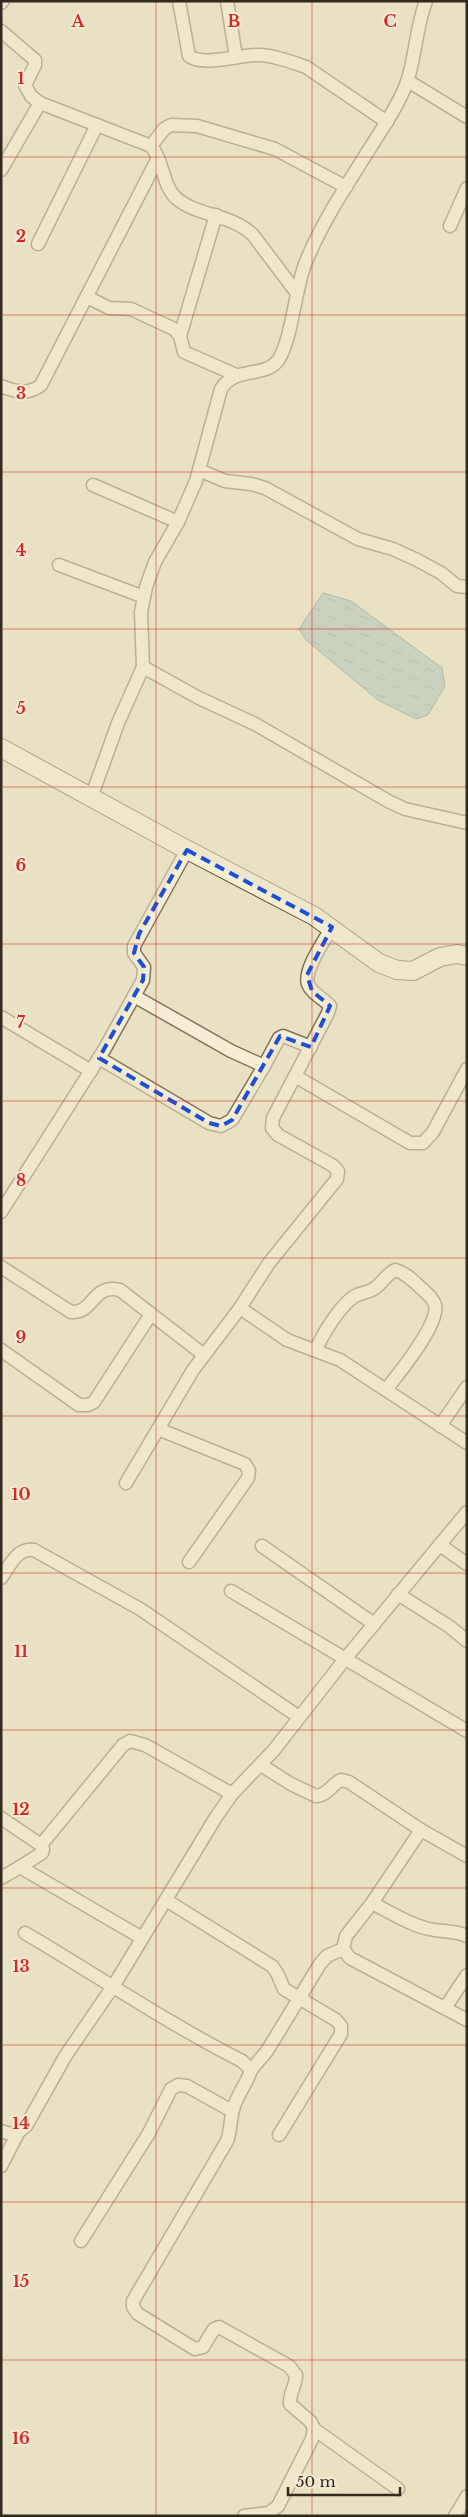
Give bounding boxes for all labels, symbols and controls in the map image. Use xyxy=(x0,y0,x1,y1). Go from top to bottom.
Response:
text: A xyxy=(71,11,86,31)
text: B xyxy=(228,11,241,31)
text: C xyxy=(383,11,397,31)
text: 1 xyxy=(18,68,25,88)
text: 2 xyxy=(16,226,26,246)
text: 3 xyxy=(16,383,26,403)
text: 4 xyxy=(16,540,26,560)
text: 5 xyxy=(16,698,26,718)
text: 6 xyxy=(16,855,27,875)
text: 7 xyxy=(17,1012,26,1032)
text: 8 xyxy=(16,1170,26,1190)
text: 9 xyxy=(16,1327,27,1347)
text: 10 xyxy=(11,1484,31,1504)
text: 11 xyxy=(14,1641,28,1661)
text: 12 xyxy=(12,1799,30,1819)
text: 13 xyxy=(12,1956,30,1976)
text: 14 xyxy=(12,2113,30,2133)
text: 15 xyxy=(13,2271,29,2291)
text: 16 xyxy=(12,2428,30,2448)
scale bar xyxy=(288,2464,400,2496)
text: 50 m xyxy=(296,2472,336,2491)

